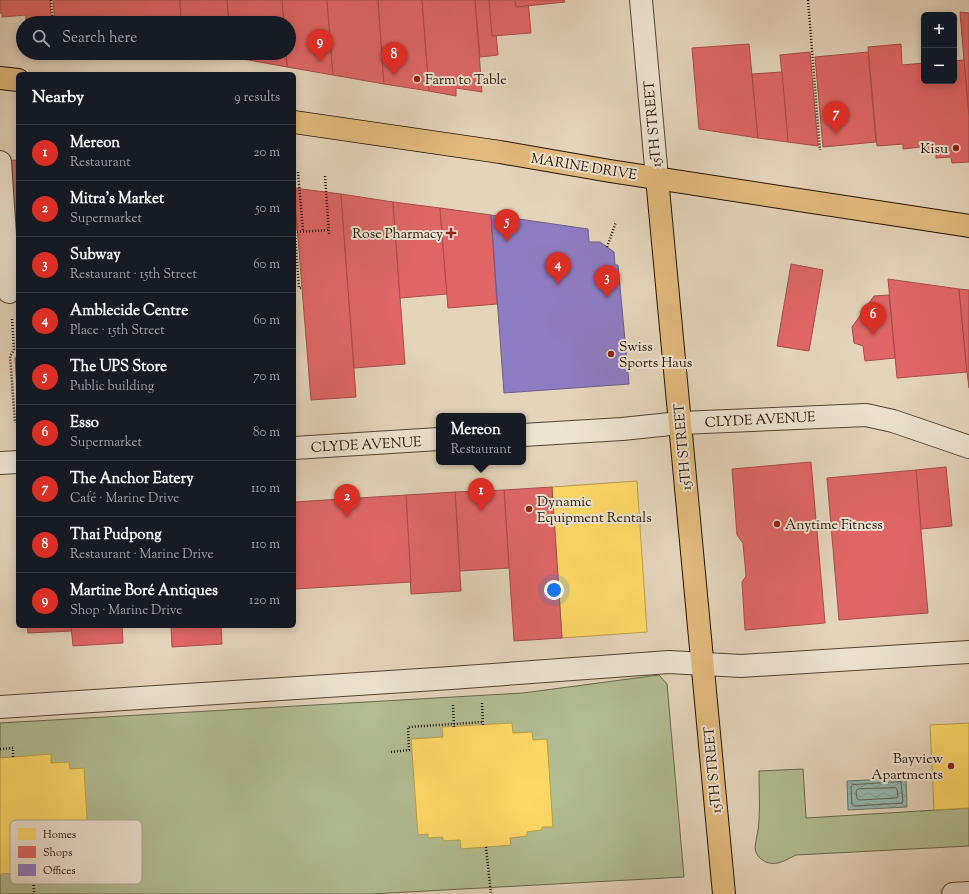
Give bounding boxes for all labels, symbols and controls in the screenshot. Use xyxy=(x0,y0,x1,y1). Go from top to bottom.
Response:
map controls xyxy=(921,12,957,84)
button: + xyxy=(921,12,957,48)
search box xyxy=(16,16,296,60)
icon: search xyxy=(30,27,52,49)
text: Search here xyxy=(62,28,137,49)
pin: 9 xyxy=(307,29,333,62)
pin: 8 xyxy=(381,42,407,75)
button: − xyxy=(921,48,957,84)
place label: Farm to Table xyxy=(425,71,507,91)
marker: Farm to Table xyxy=(412,74,422,84)
street label: 15TH STREET xyxy=(640,79,668,168)
text: Nearby xyxy=(32,86,84,110)
text: 9 results xyxy=(234,89,280,107)
pin: 7 xyxy=(823,101,849,134)
text: Mereon xyxy=(70,133,120,154)
place label: Kisu xyxy=(920,140,948,160)
marker: Kisu xyxy=(951,143,961,153)
text: 1 xyxy=(43,144,47,162)
text: 20 m xyxy=(254,144,280,162)
street label: MARINE DRIVE xyxy=(529,150,639,186)
text: Restaurant xyxy=(70,154,131,172)
text: Mitra's Market xyxy=(70,189,164,210)
text: 2 xyxy=(42,200,48,218)
text: 50 m xyxy=(255,200,280,218)
pin: 5 xyxy=(494,209,520,242)
text: Supermarket xyxy=(70,210,142,228)
place label: Rose Pharmacy xyxy=(352,225,443,245)
marker: Rose Pharmacy xyxy=(446,228,456,238)
text: Subway xyxy=(70,245,121,266)
pin: 4 xyxy=(545,252,571,285)
text: 3 xyxy=(42,256,48,274)
text: 60 m xyxy=(253,256,280,274)
pin: 3 xyxy=(594,265,620,298)
text: Restaurant · 15th Street xyxy=(70,266,197,284)
text: Amblecide Centre xyxy=(70,301,188,322)
pin: 6 xyxy=(860,302,886,335)
text: 4 xyxy=(42,312,48,330)
text: 60 m xyxy=(253,312,280,330)
text: Place · 15th Street xyxy=(70,322,165,340)
place label: Swiss Sports Haus xyxy=(619,338,692,374)
marker: Swiss Sports Haus xyxy=(606,349,616,359)
text: The UPS Store xyxy=(70,357,167,378)
text: 5 xyxy=(43,368,47,386)
text: 70 m xyxy=(253,368,280,386)
text: Public building xyxy=(70,378,154,396)
street label: 15TH STREET xyxy=(670,402,698,491)
street label: CLYDE AVENUE xyxy=(704,408,817,434)
text: Esso xyxy=(70,413,99,434)
popup xyxy=(436,413,526,465)
text: Mereon xyxy=(451,420,501,441)
text: 6 xyxy=(42,424,48,442)
text: 80 m xyxy=(253,424,280,442)
street label: CLYDE AVENUE xyxy=(310,433,423,459)
text: Supermarket xyxy=(70,434,142,452)
text: Restaurant xyxy=(451,441,511,459)
text: The Anchor Eatery xyxy=(70,469,194,490)
pin: 1 xyxy=(468,478,494,511)
text: 7 xyxy=(42,480,48,498)
text: 110 m xyxy=(251,480,280,498)
pin: 2 xyxy=(334,484,360,517)
text: Café · Marine Drive xyxy=(70,490,179,508)
place label: Dynamic Equipment Rentals xyxy=(537,493,652,529)
marker: Dynamic Equipment Rentals xyxy=(524,504,534,514)
place label: Anytime Fitness xyxy=(785,516,883,536)
marker: Anytime Fitness xyxy=(772,519,782,529)
text: Thai Pudpong xyxy=(70,525,162,546)
text: 8 xyxy=(42,536,48,554)
text: 110 m xyxy=(251,536,280,554)
text: Restaurant · Marine Drive xyxy=(70,546,214,564)
your location xyxy=(544,580,564,600)
text: Martine Boré Antiques xyxy=(70,581,218,602)
text: 9 xyxy=(42,592,48,610)
text: 120 m xyxy=(249,592,280,610)
text: Shop · Marine Drive xyxy=(70,602,182,620)
street label: 15TH STREET xyxy=(700,725,728,814)
place label: Bayview Apartments xyxy=(871,750,944,786)
marker: Bayview Apartments xyxy=(946,761,956,771)
legend xyxy=(10,820,142,884)
text: Homes xyxy=(43,827,76,843)
text: Shops xyxy=(43,845,72,861)
text: Offices xyxy=(43,863,76,879)

